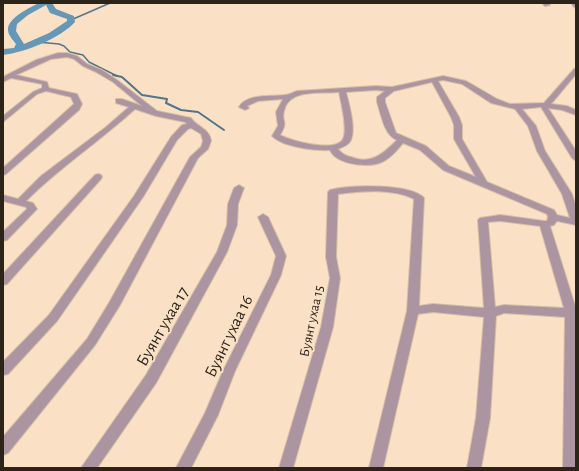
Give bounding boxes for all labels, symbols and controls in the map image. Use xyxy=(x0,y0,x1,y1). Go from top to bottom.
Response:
street label: Буянт ухаа 17 xyxy=(133,284,193,369)
street label: Буянт ухаа 15 xyxy=(298,284,326,358)
street label: Буянт ухаа 16 xyxy=(201,293,256,380)

